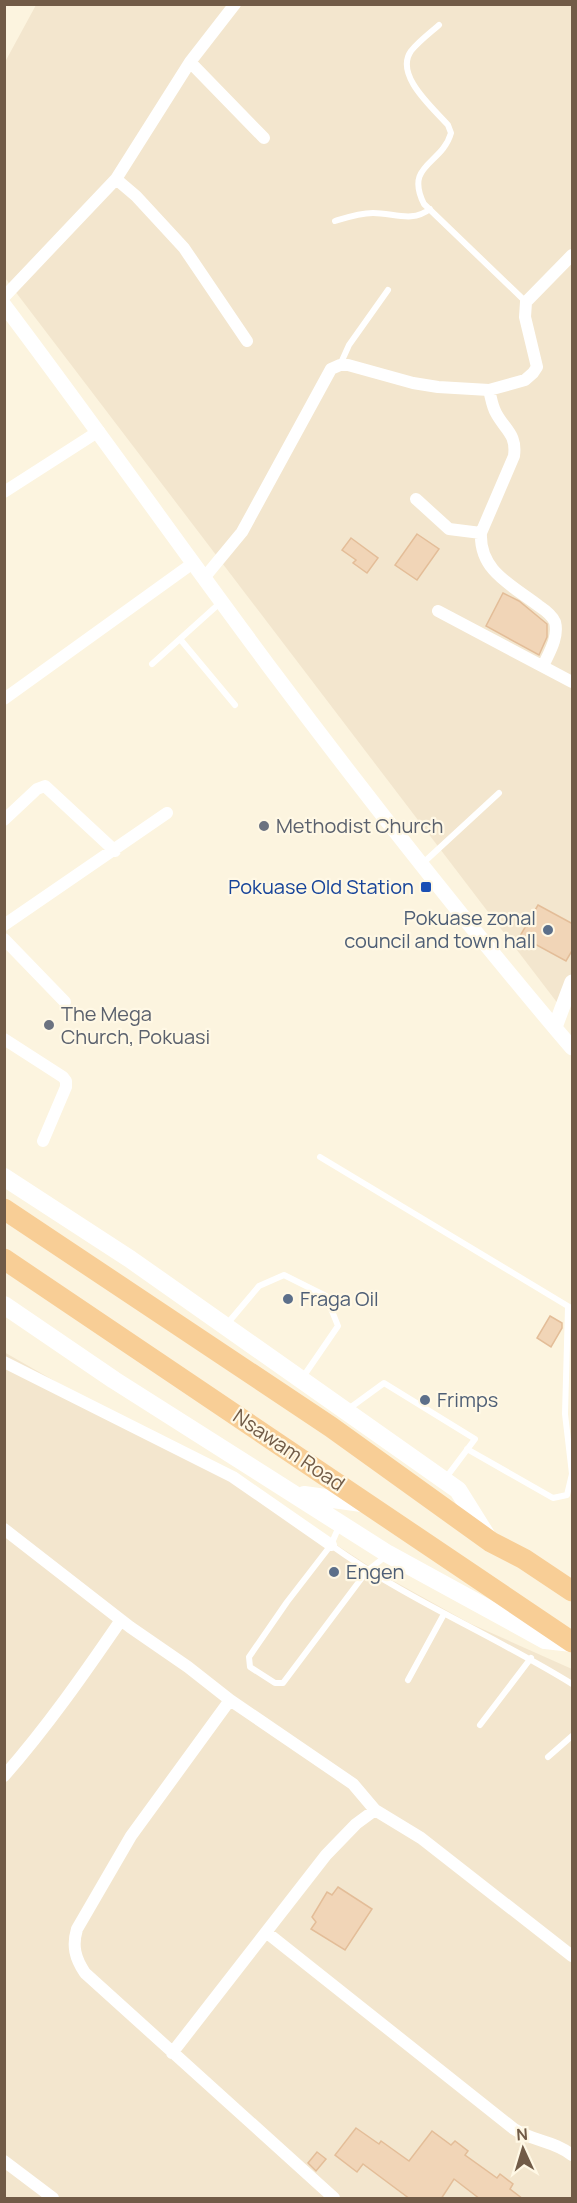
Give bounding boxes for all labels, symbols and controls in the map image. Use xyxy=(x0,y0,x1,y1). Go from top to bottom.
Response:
place label: Methodist Church xyxy=(276,812,443,839)
marker: Methodist Church xyxy=(257,819,271,833)
place label: Pokuase Old Station xyxy=(228,873,414,900)
marker: Pokuase Old Station xyxy=(419,880,433,894)
place label: Pokuase zonal council and town hall xyxy=(344,904,536,954)
marker: Pokuase zonal council and town hall xyxy=(541,923,555,937)
place label: The Mega Church, Pokuasi xyxy=(61,1000,210,1050)
marker: The Mega Church, Pokuasi xyxy=(42,1018,56,1032)
place label: Fraga Oil xyxy=(300,1285,379,1312)
marker: Fraga Oil xyxy=(281,1292,295,1306)
place label: Frimps xyxy=(437,1386,498,1413)
marker: Frimps xyxy=(418,1393,432,1407)
street label: Nsawam Road xyxy=(228,1402,350,1497)
place label: Engen xyxy=(346,1558,404,1585)
marker: Engen xyxy=(327,1565,341,1579)
north arrow xyxy=(493,2119,553,2179)
text: N xyxy=(515,2123,528,2145)

